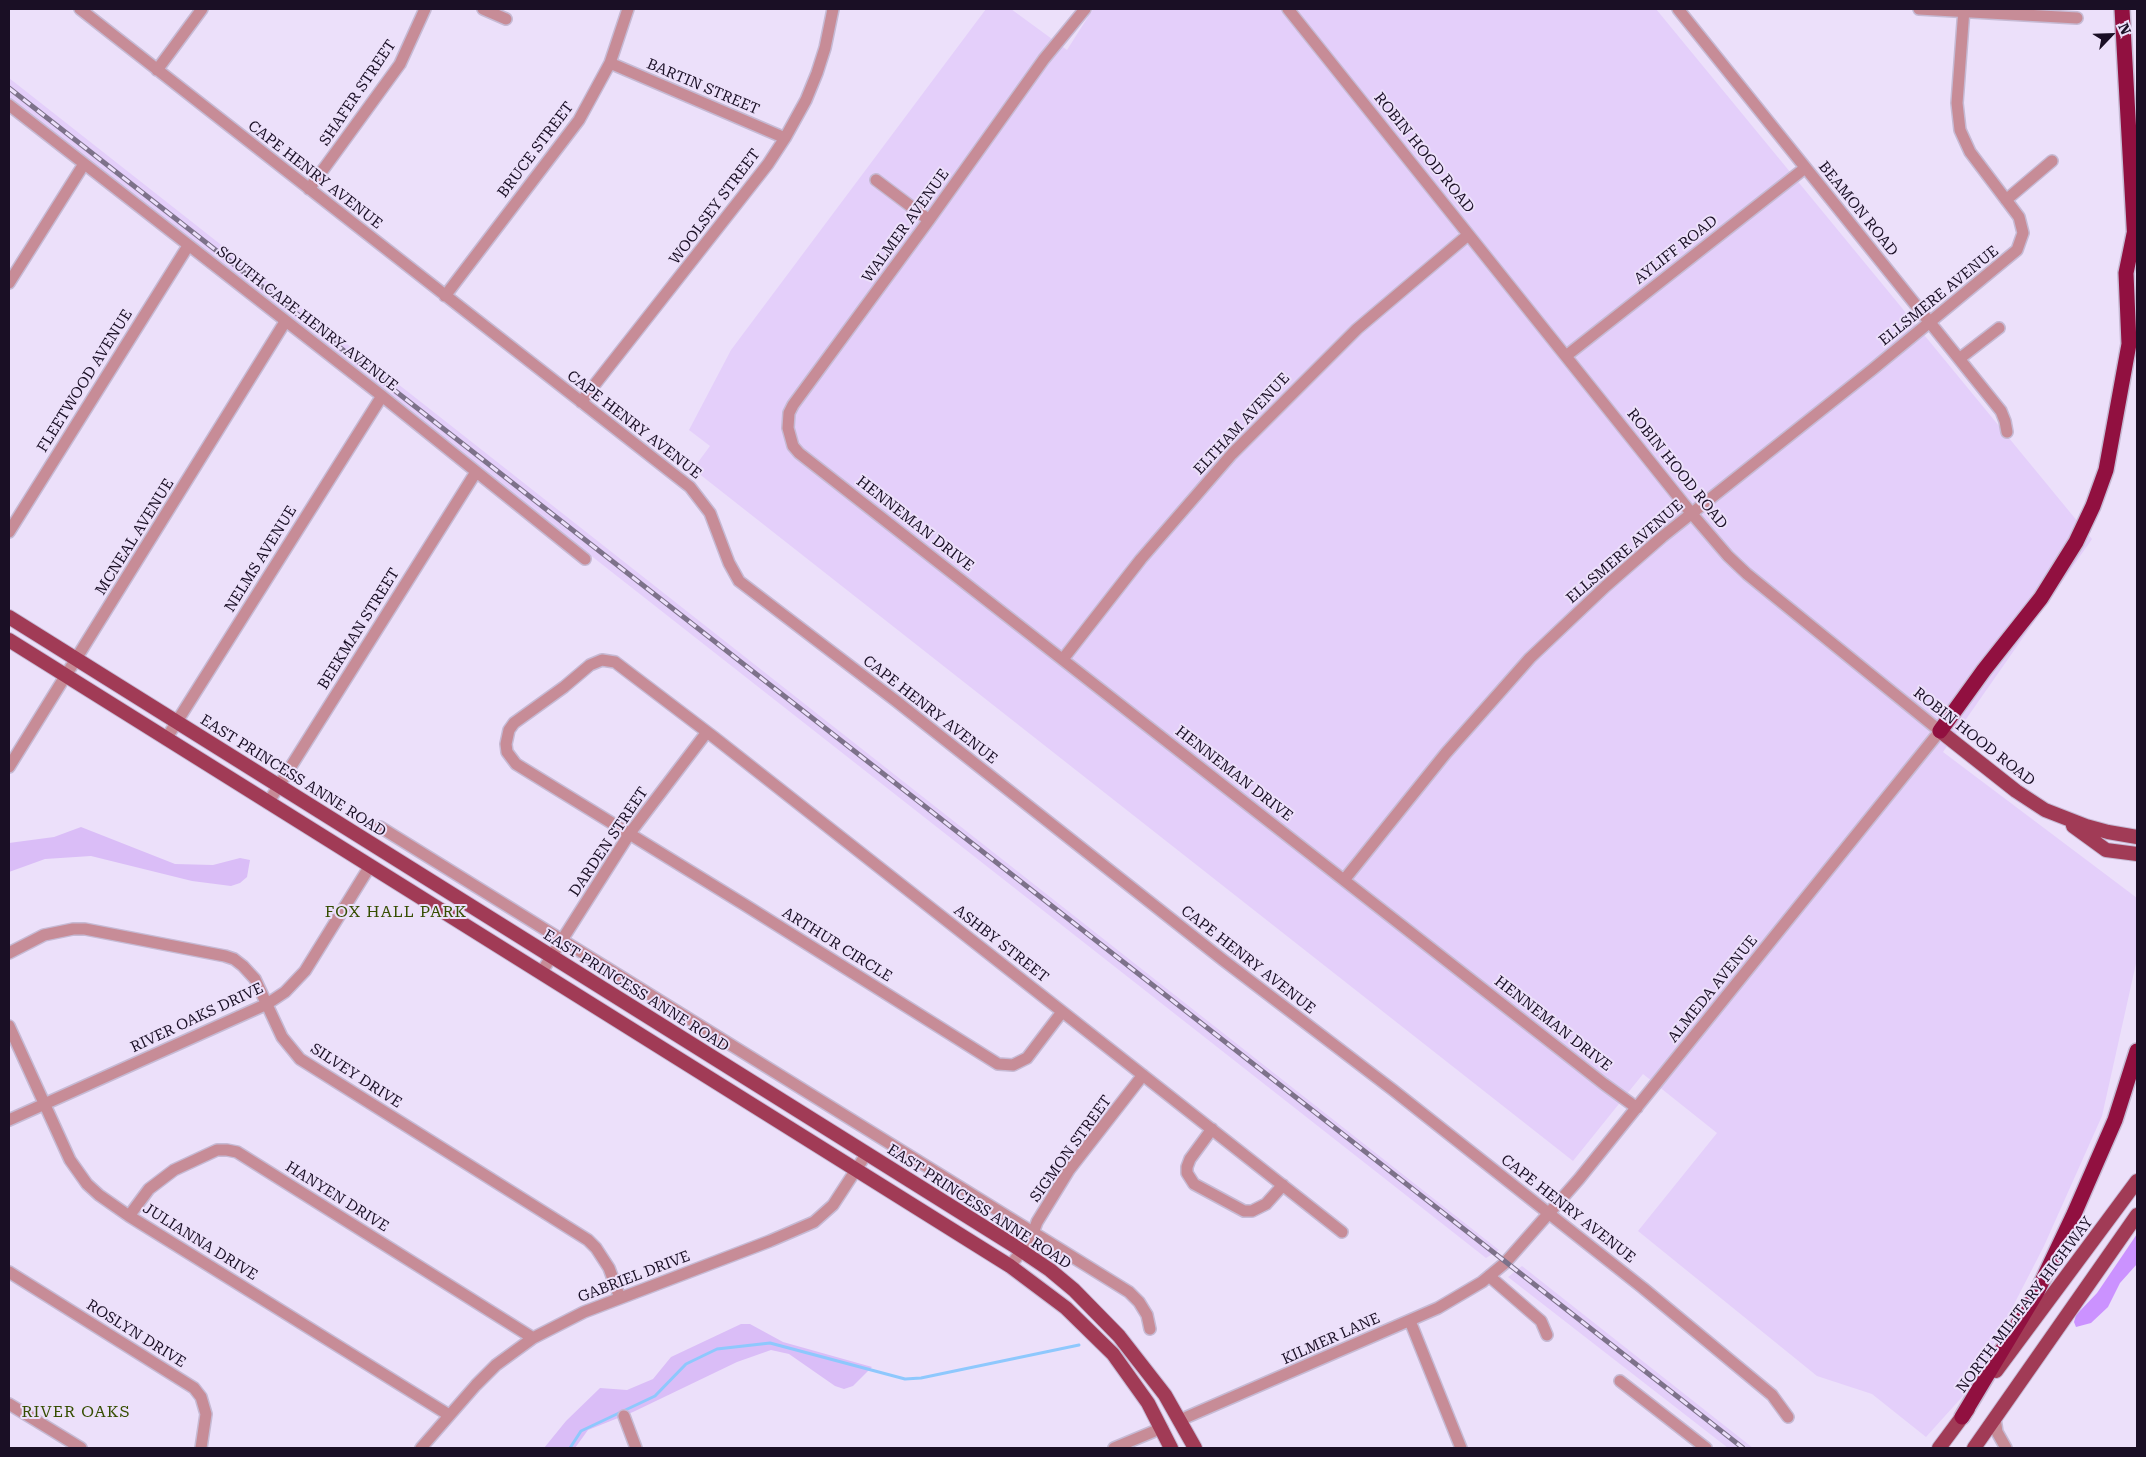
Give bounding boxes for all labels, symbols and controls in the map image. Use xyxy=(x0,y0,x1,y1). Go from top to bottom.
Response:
north arrow xyxy=(2086,10,2136,60)
text: N xyxy=(2115,21,2134,37)
street label: SHAFER STREET xyxy=(316,37,400,149)
street label: BARTIN STREET xyxy=(644,55,762,119)
street label: ROBIN HOOD ROAD xyxy=(1370,89,1478,217)
street label: BRUCE STREET xyxy=(494,99,578,201)
street label: CAPE HENRY AVENUE xyxy=(244,117,386,233)
street label: WOOLSEY STREET xyxy=(666,146,764,268)
street label: BEAMON ROAD xyxy=(1814,158,1902,260)
street label: WALMER AVENUE xyxy=(859,166,953,286)
street label: AYLIFF ROAD xyxy=(1631,212,1721,288)
street label: ELLSMERE AVENUE xyxy=(1876,242,2002,350)
street label: SOUTH CAPE HENRY AVENUE xyxy=(213,243,401,395)
street label: FLEETWOOD AVENUE xyxy=(34,306,136,456)
street label: CAPE HENRY AVENUE xyxy=(563,367,705,483)
street label: ELTHAM AVENUE xyxy=(1190,369,1294,479)
street label: ROBIN HOOD ROAD xyxy=(1623,405,1731,533)
street label: HENNEMAN DRIVE xyxy=(853,473,977,575)
street label: MCNEAL AVENUE xyxy=(92,476,178,598)
street label: ELLSMERE AVENUE xyxy=(1563,496,1687,608)
street label: NELMS AVENUE xyxy=(221,503,301,615)
street label: BEEKMAN STREET xyxy=(314,565,404,693)
street label: CAPE HENRY AVENUE xyxy=(859,652,1001,768)
street label: ROBIN HOOD ROAD xyxy=(1910,684,2038,790)
street label: EAST PRINCESS ANNE ROAD xyxy=(197,711,389,841)
street label: HENNEMAN DRIVE xyxy=(1172,723,1296,825)
street label: DARDEN STREET xyxy=(566,784,652,900)
street label: ASHBY STREET xyxy=(950,901,1052,987)
district label: FOX HALL PARK xyxy=(323,902,469,922)
street label: CAPE HENRY AVENUE xyxy=(1177,902,1319,1018)
street label: ARTHUR CIRCLE xyxy=(779,904,895,986)
street label: EAST PRINCESS ANNE ROAD xyxy=(540,926,732,1056)
street label: ALMEDA AVENUE xyxy=(1664,932,1762,1046)
street label: HENNEMAN DRIVE xyxy=(1491,973,1615,1075)
street label: RIVER OAKS DRIVE xyxy=(128,979,266,1057)
street label: SILVEY DRIVE xyxy=(307,1040,405,1112)
street label: SIGMON STREET xyxy=(1026,1092,1116,1206)
street label: EAST PRINCESS ANNE ROAD xyxy=(884,1141,1074,1273)
street label: CAPE HENRY AVENUE xyxy=(1497,1151,1639,1267)
street label: HANYEN DRIVE xyxy=(282,1158,392,1236)
street label: JULIANNA DRIVE xyxy=(139,1199,261,1285)
street label: NORTH MILITARY HIGHWAY xyxy=(1953,1213,2097,1397)
street label: GABRIEL DRIVE xyxy=(575,1247,693,1307)
street label: ROSLYN DRIVE xyxy=(83,1296,189,1372)
street label: KILMER LANE xyxy=(1279,1309,1383,1369)
district label: RIVER OAKS xyxy=(20,1402,132,1422)

